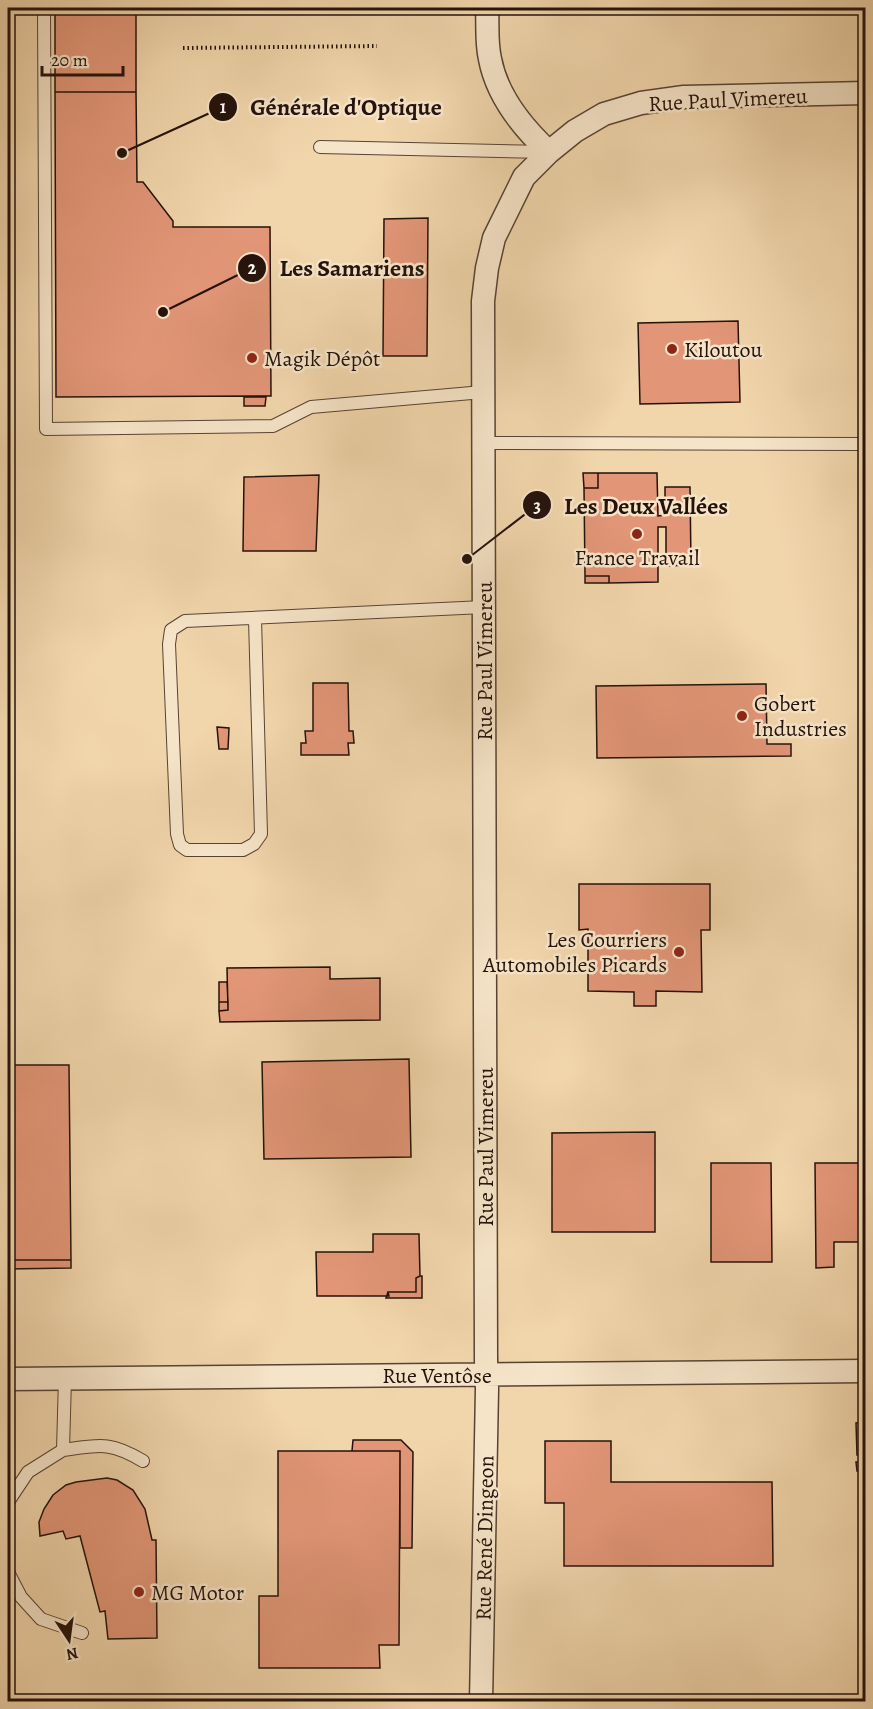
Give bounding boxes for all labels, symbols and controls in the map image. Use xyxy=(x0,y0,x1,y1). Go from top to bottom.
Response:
scale bar xyxy=(42,39,123,77)
text: 20 m xyxy=(51,48,88,72)
street label: Rue Paul Vimereu xyxy=(648,81,808,119)
callout: Générale d'Optique xyxy=(208,86,454,128)
text: Générale d'Optique xyxy=(250,91,442,123)
text: 1 xyxy=(220,95,227,119)
callout: Les Samariens xyxy=(237,247,436,289)
text: Les Samariens xyxy=(280,252,424,284)
text: 2 xyxy=(248,256,257,280)
place label: Kiloutou xyxy=(684,335,762,365)
marker: Kiloutou xyxy=(665,342,679,356)
place label: Magik Dépôt xyxy=(264,344,380,374)
marker: Magik Dépôt xyxy=(245,351,259,365)
callout: Les Deux Vallées xyxy=(522,484,740,526)
text: Les Deux Vallées xyxy=(564,490,728,522)
text: 3 xyxy=(533,494,541,518)
marker: France Travail xyxy=(630,527,644,541)
place label: France Travail xyxy=(574,543,700,573)
street label: Rue Paul Vimereu xyxy=(470,581,500,741)
place label: Gobert Industries xyxy=(754,689,847,744)
marker: Gobert Industries xyxy=(735,709,749,723)
place label: Les Courriers Automobiles Picards xyxy=(482,925,667,980)
marker: Les Courriers Automobiles Picards xyxy=(672,945,686,959)
street label: Rue Paul Vimereu xyxy=(471,1067,501,1227)
street label: Rue Ventôse xyxy=(382,1361,492,1391)
street label: Rue René Dingeon xyxy=(469,1455,501,1621)
place label: MG Motor xyxy=(151,1578,244,1608)
marker: MG Motor xyxy=(132,1585,146,1599)
north arrow xyxy=(39,1610,99,1670)
text: N xyxy=(64,1642,80,1666)

